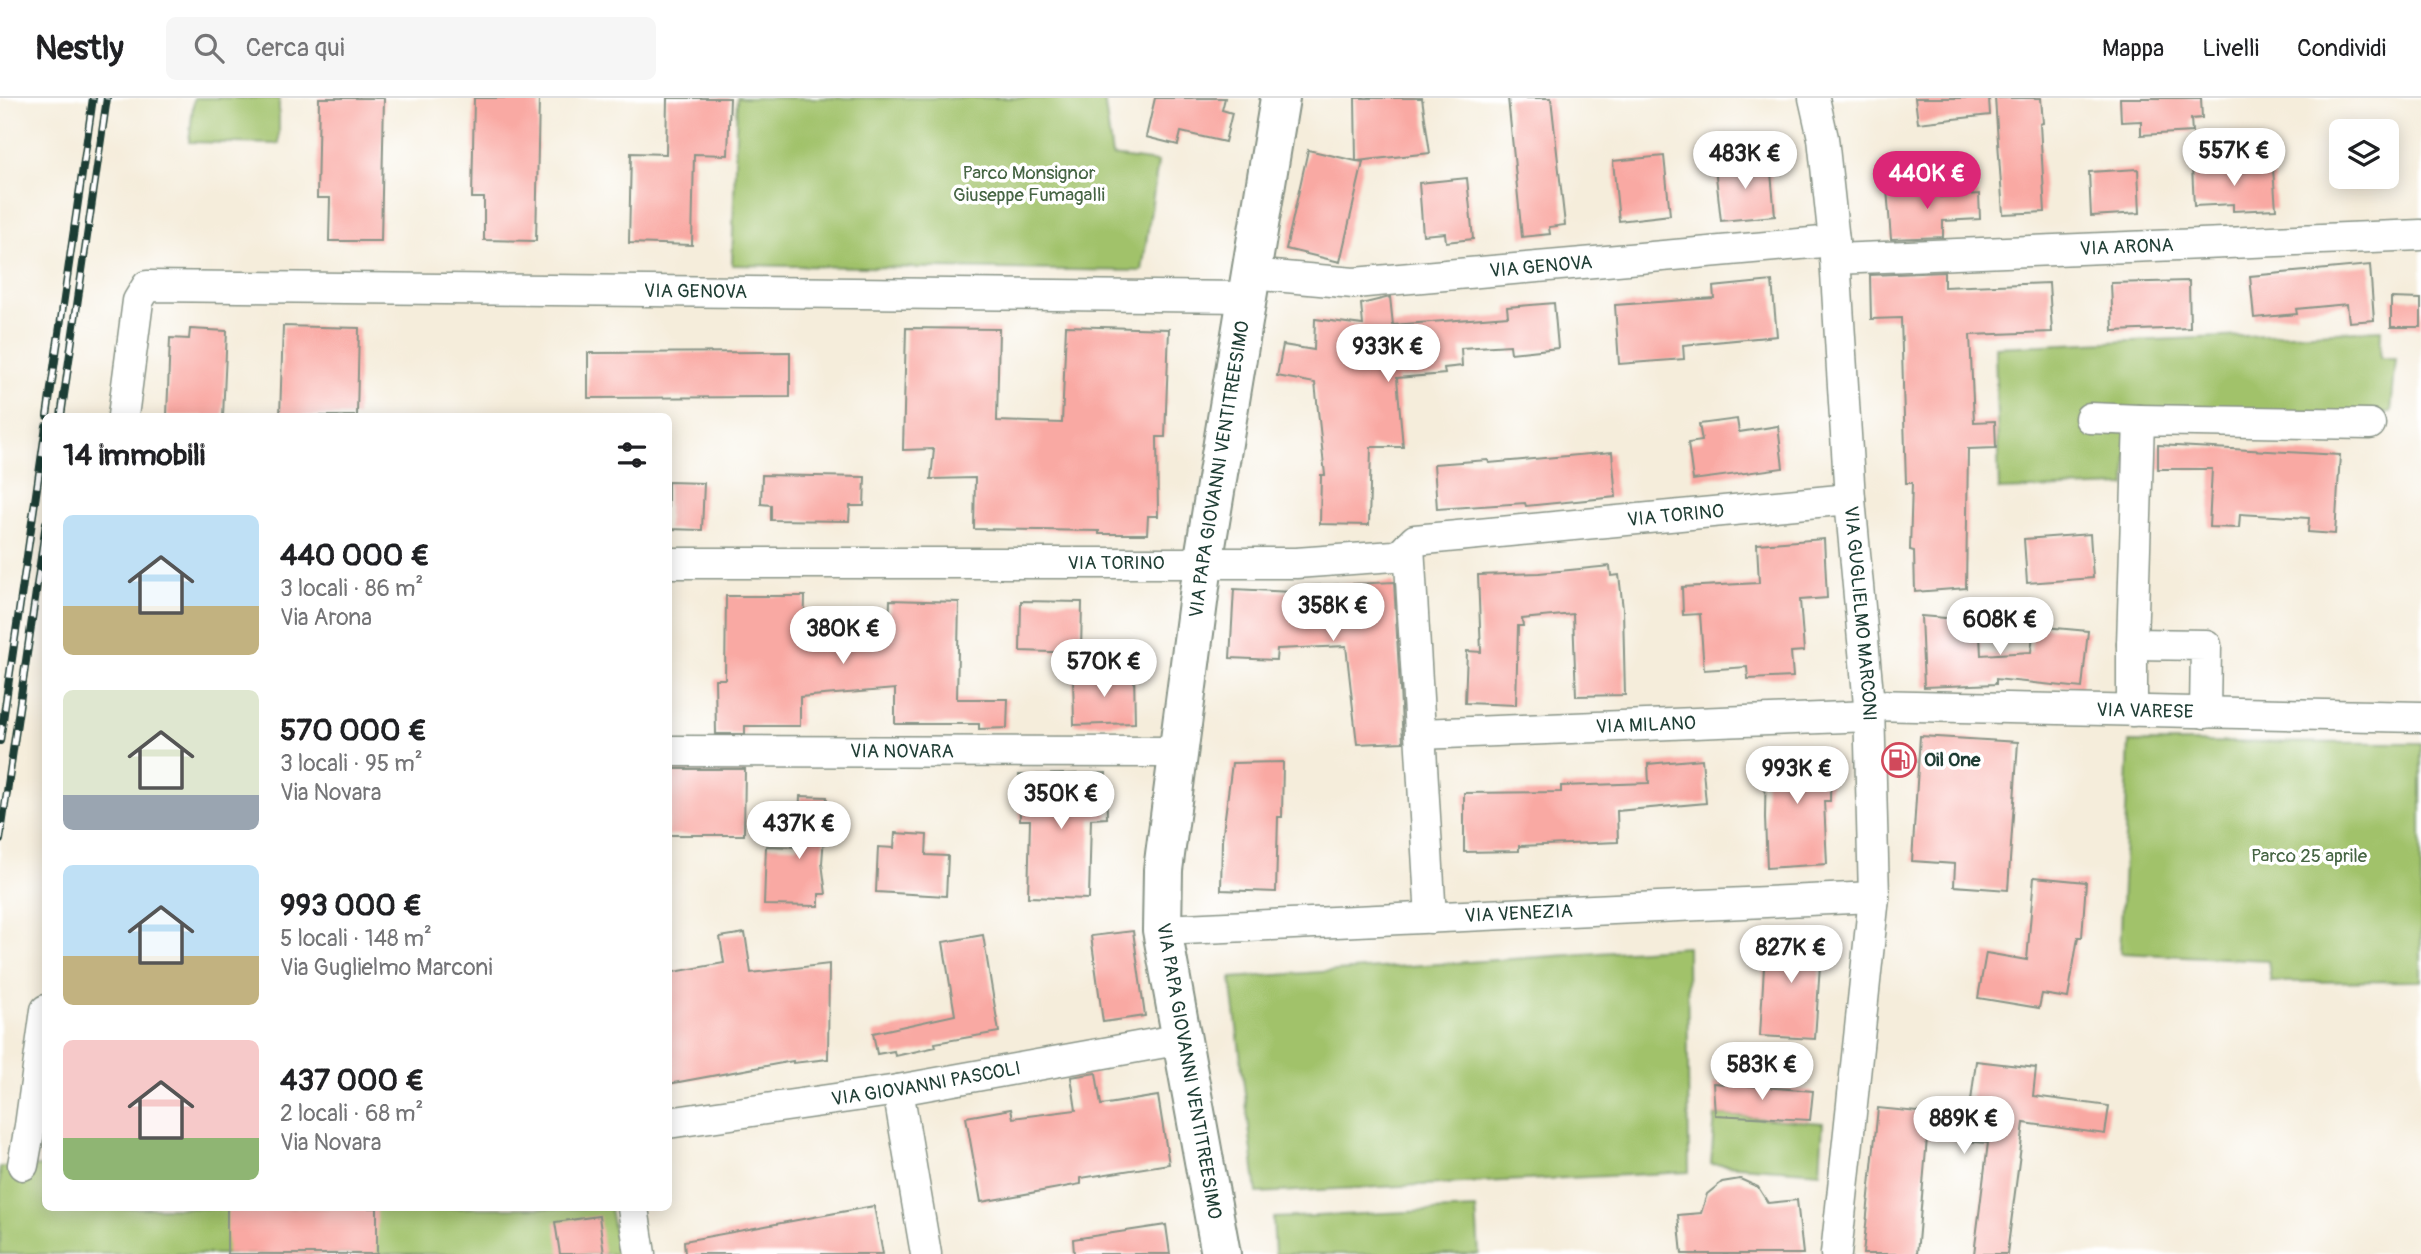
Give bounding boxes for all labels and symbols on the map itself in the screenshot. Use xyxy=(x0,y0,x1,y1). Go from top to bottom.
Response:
pin: 557K € xyxy=(2177,129,2291,188)
pin: 483K € xyxy=(1688,132,1802,191)
pin: 440K € xyxy=(1870,152,1984,211)
park label: Parco Monsignor Giuseppe Fumagalli xyxy=(953,161,1105,207)
street label: VIA ARONA xyxy=(2079,233,2174,261)
street label: VIA GENOVA xyxy=(1488,250,1593,283)
street label: VIA GENOVA xyxy=(644,279,747,304)
street label: VIA PAPA GIOVANNI VENTITREESIMO xyxy=(1184,319,1255,619)
pin: 933K € xyxy=(1331,324,1445,384)
street label: VIA TORINO xyxy=(1626,499,1725,532)
street label: VIA GUGLIELMO MARCONI xyxy=(1839,505,1881,721)
street label: VIA TORINO xyxy=(1067,551,1165,575)
pin: 358K € xyxy=(1276,584,1390,643)
pin: 608K € xyxy=(1943,598,2057,657)
pin: 380K € xyxy=(786,606,900,666)
pin: 570K € xyxy=(1047,640,1161,699)
street label: VIA VARESE xyxy=(2096,698,2194,724)
street label: VIA MILANO xyxy=(1595,711,1696,739)
street label: VIA NOVARA xyxy=(850,739,954,764)
fuel station icon: Oil One xyxy=(1880,741,1918,779)
pin: 993K € xyxy=(1740,746,1854,806)
place label: Oil One xyxy=(1924,748,1981,772)
pin: 350K € xyxy=(1004,772,1118,831)
pin: 437K € xyxy=(742,802,856,861)
park label: Parco 25 aprile xyxy=(2251,844,2368,868)
street label: VIA VENEZIA xyxy=(1464,899,1573,928)
street label: VIA PAPA GIOVANNI VENTITREESIMO xyxy=(1151,921,1227,1221)
pin: 827K € xyxy=(1734,926,1848,985)
pin: 583K € xyxy=(1705,1042,1819,1102)
street label: VIA GIOVANNI PASCOLI xyxy=(830,1056,1023,1111)
pin: 889K € xyxy=(1907,1096,2021,1156)

